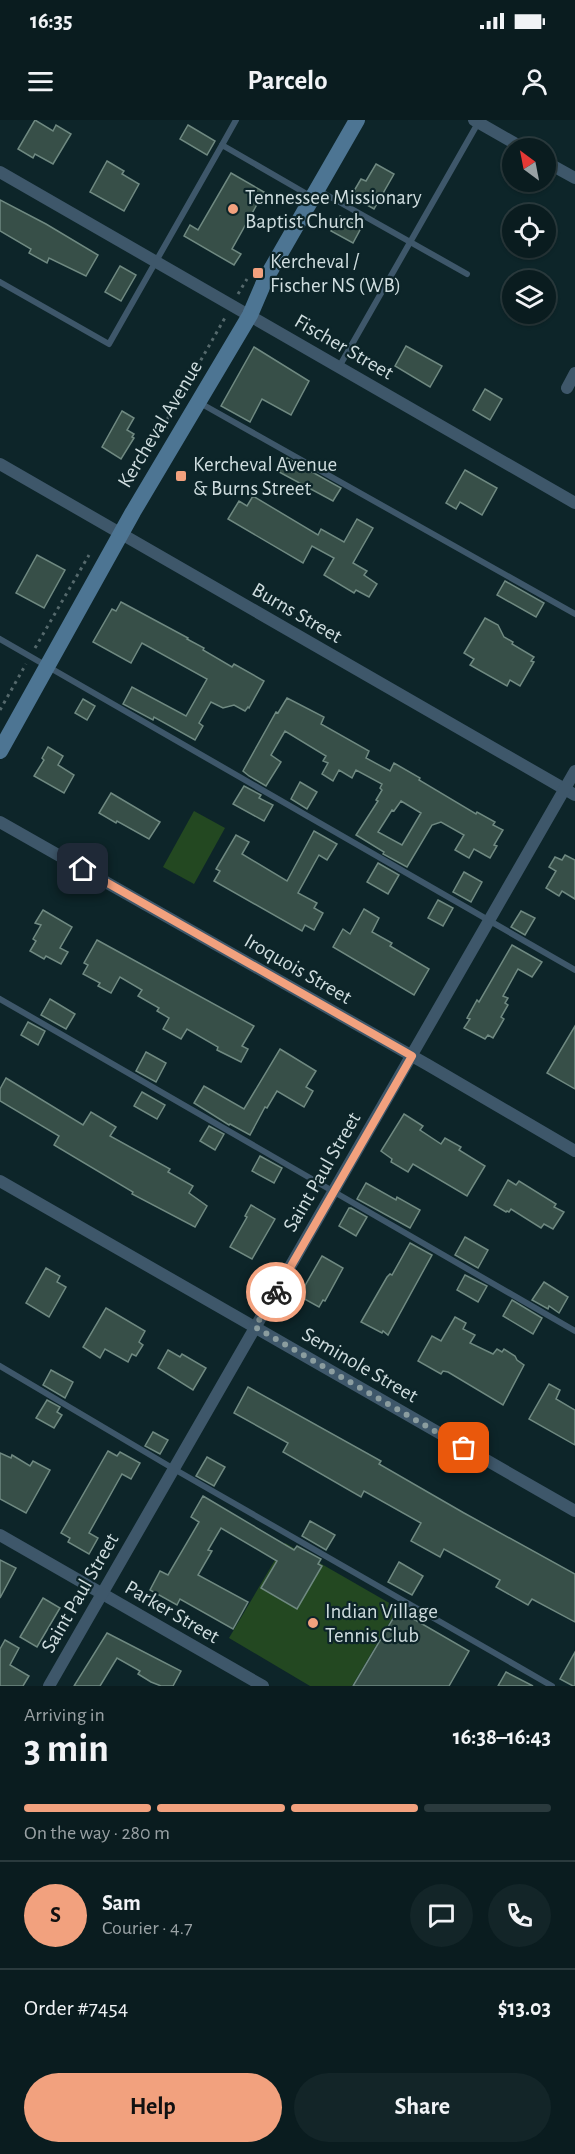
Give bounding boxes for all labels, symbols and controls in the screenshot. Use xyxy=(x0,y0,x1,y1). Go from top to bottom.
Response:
text: 16:35 xyxy=(30,10,73,32)
icon: menu xyxy=(24,65,57,98)
icon: person xyxy=(518,65,551,98)
text: Parcelo xyxy=(247,67,328,94)
north arrow xyxy=(502,138,556,192)
map controls xyxy=(502,138,556,324)
place label: Tennessee Missionary Baptist Church xyxy=(245,187,422,232)
marker: Tennessee Missionary Baptist Church xyxy=(226,202,240,216)
button: locate xyxy=(502,204,556,258)
place label: Kercheval / Fischer NS (WB) xyxy=(270,251,401,296)
marker: Kercheval / Fischer NS (WB) xyxy=(251,266,265,280)
button: layers xyxy=(502,270,556,324)
street label: Fischer Street xyxy=(291,310,397,384)
street label: Kercheval Avenue xyxy=(114,357,206,491)
place label: Kercheval Avenue & Burns Street xyxy=(193,454,337,499)
marker: Kercheval Avenue & Burns Street xyxy=(174,469,188,483)
street label: Burns Street xyxy=(248,579,346,647)
pin xyxy=(57,843,108,894)
icon: home xyxy=(66,852,99,885)
street label: Iroquois Street xyxy=(241,930,355,1008)
street label: Saint Paul Street xyxy=(279,1108,365,1235)
courier xyxy=(246,1262,306,1322)
icon: bike xyxy=(260,1276,293,1309)
street label: Seminole Street xyxy=(298,1323,422,1407)
pin xyxy=(438,1422,489,1473)
icon: bag xyxy=(447,1431,480,1464)
street label: Saint Paul Street xyxy=(37,1529,123,1656)
street label: Parker Street xyxy=(121,1577,223,1648)
place label: Indian Village Tennis Club xyxy=(325,1601,438,1646)
marker: Indian Village Tennis Club xyxy=(306,1616,320,1630)
text: Arriving in xyxy=(24,1705,105,1725)
text: 16:38–16:43 xyxy=(453,1726,551,1748)
text: 3 min xyxy=(24,1730,109,1769)
text: On the way · 280 m xyxy=(24,1823,170,1843)
button: chat xyxy=(410,1884,473,1947)
button: phone xyxy=(488,1884,551,1947)
text: Sam xyxy=(102,1892,141,1914)
text: S xyxy=(50,1904,61,1926)
text: Courier · 4.7 xyxy=(102,1918,193,1938)
text: Order #7454 xyxy=(24,1997,128,2019)
text: $13.03 xyxy=(498,1997,551,2019)
button: Help xyxy=(24,2073,282,2142)
button: Share xyxy=(294,2073,551,2142)

